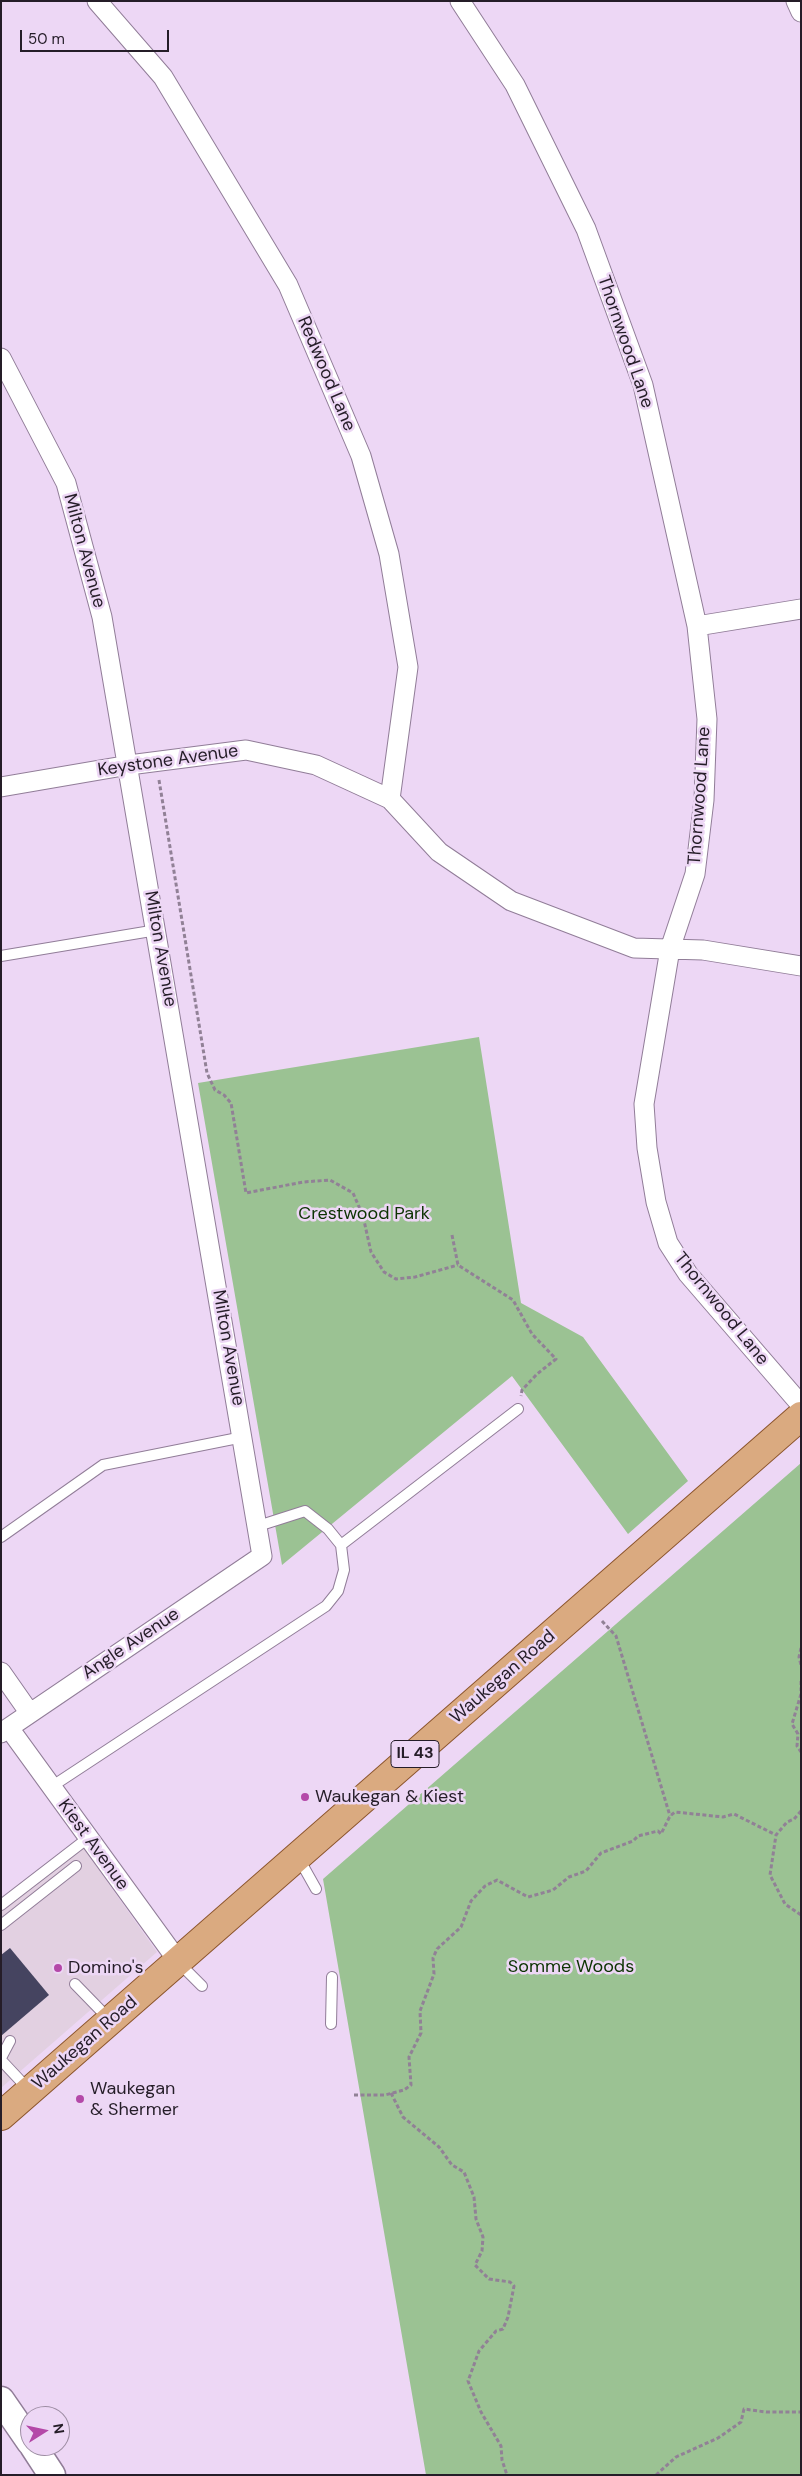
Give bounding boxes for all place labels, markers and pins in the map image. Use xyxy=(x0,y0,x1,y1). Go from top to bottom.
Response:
place label: Waukegan & Kiest xyxy=(315,1786,464,1808)
marker: Waukegan & Kiest xyxy=(299,1791,311,1803)
place label: Domino's xyxy=(68,1957,144,1979)
marker: Domino's xyxy=(52,1962,64,1974)
place label: Waukegan & Shermer xyxy=(90,2078,179,2120)
marker: Waukegan & Shermer xyxy=(74,2093,86,2105)

